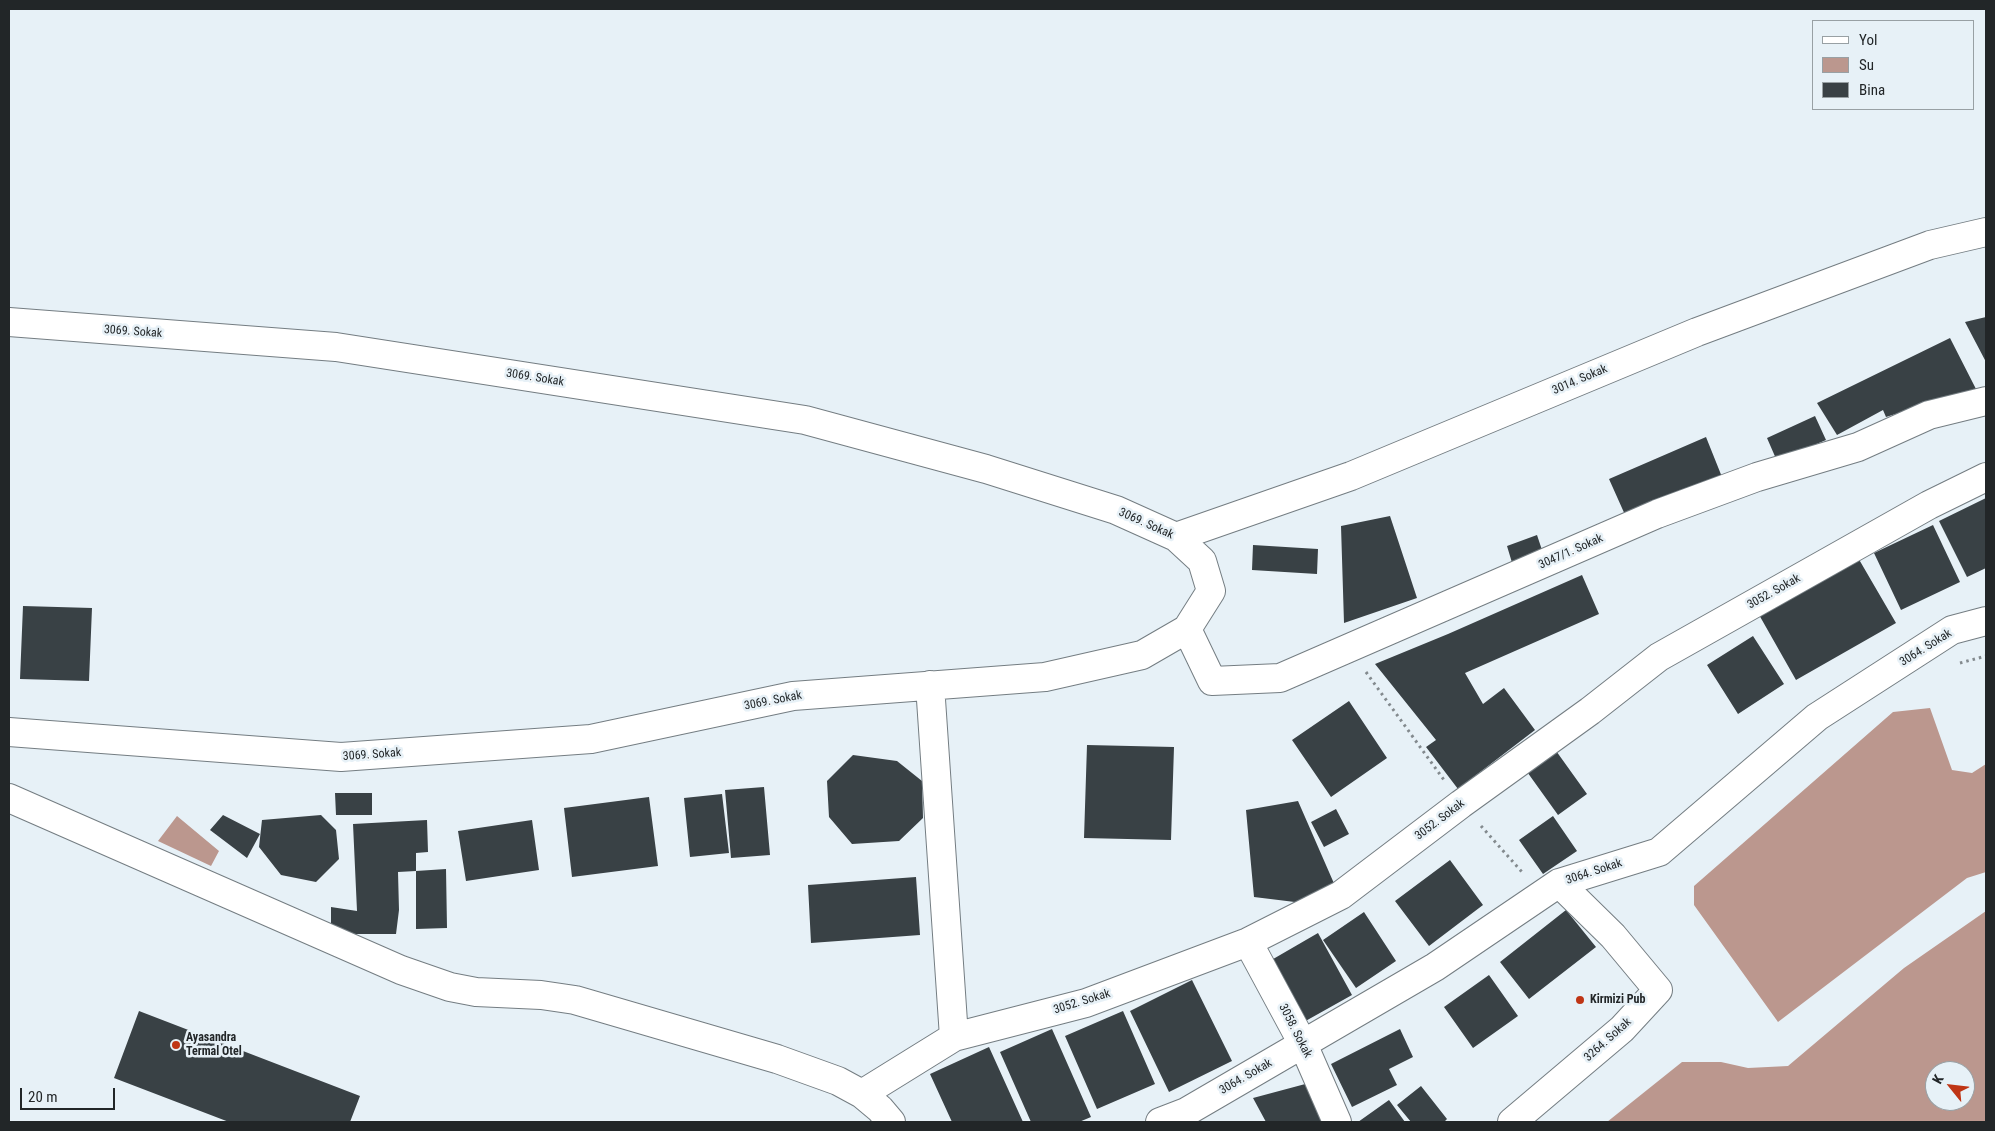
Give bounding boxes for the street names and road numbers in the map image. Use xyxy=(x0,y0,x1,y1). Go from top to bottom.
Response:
street label: 3069. Sokak xyxy=(103,323,163,341)
street label: 3014. Sokak xyxy=(1550,362,1610,398)
street label: 3069. Sokak xyxy=(505,366,565,390)
street label: 3069. Sokak xyxy=(1116,506,1176,542)
street label: 3047/1. Sokak xyxy=(1537,531,1605,573)
street label: 3052. Sokak xyxy=(1745,572,1803,612)
street label: 3064. Sokak xyxy=(1897,626,1955,670)
street label: 3069. Sokak xyxy=(743,688,803,714)
street label: 3069. Sokak xyxy=(342,746,402,764)
street label: 3052. Sokak xyxy=(1412,797,1468,843)
street label: 3064. Sokak xyxy=(1564,856,1624,888)
street label: 3052. Sokak xyxy=(1052,987,1112,1017)
street label: 3058. Sokak xyxy=(1275,1002,1315,1060)
street label: 3264. Sokak xyxy=(1581,1015,1635,1065)
street label: 3064. Sokak xyxy=(1217,1056,1275,1098)

